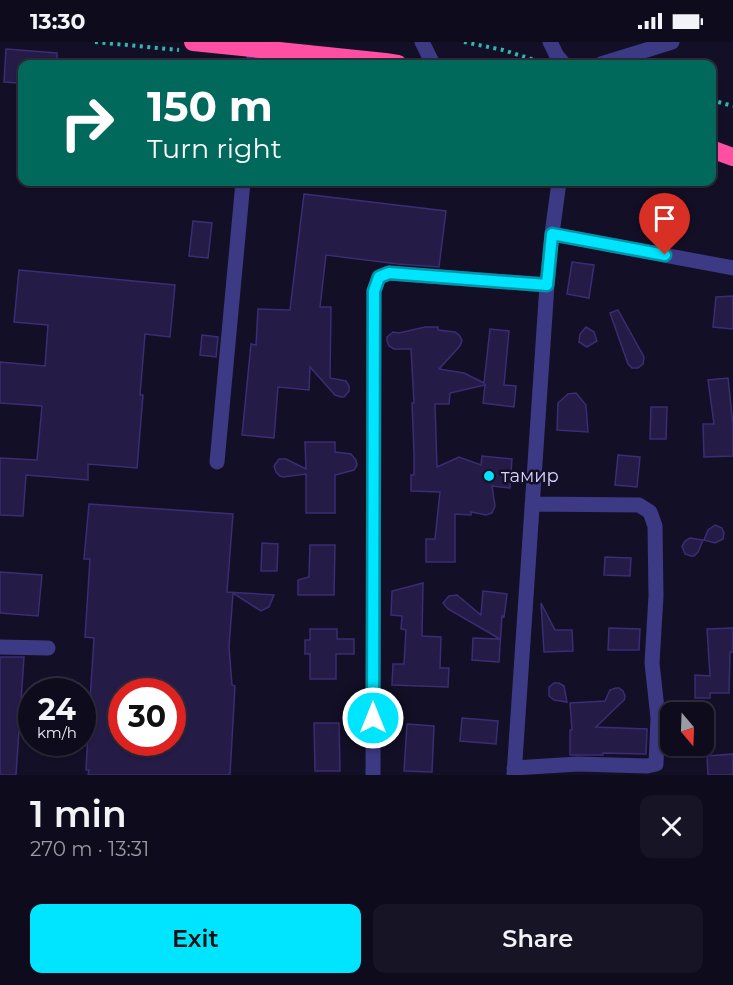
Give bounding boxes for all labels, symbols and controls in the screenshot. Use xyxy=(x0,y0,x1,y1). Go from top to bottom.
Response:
text: 13:30 xyxy=(30,8,85,35)
text: 150 m xyxy=(147,80,273,132)
icon: right xyxy=(48,84,126,162)
text: Turn right xyxy=(147,132,282,165)
pin xyxy=(639,193,690,255)
icon: arrive xyxy=(648,202,681,235)
place label: тамир xyxy=(501,465,559,487)
marker: тамир xyxy=(482,469,496,483)
speed limit sign: 30 xyxy=(108,678,186,756)
position arrow xyxy=(341,686,405,750)
text: 24 xyxy=(38,691,76,728)
north arrow xyxy=(660,702,714,756)
map controls xyxy=(660,702,714,756)
text: km/h xyxy=(37,723,77,742)
text: 1 min xyxy=(30,792,127,836)
button: close xyxy=(640,795,703,858)
text: 270 m · 13:31 xyxy=(30,837,149,861)
button: Exit xyxy=(30,904,361,973)
button: Share xyxy=(373,904,703,973)

